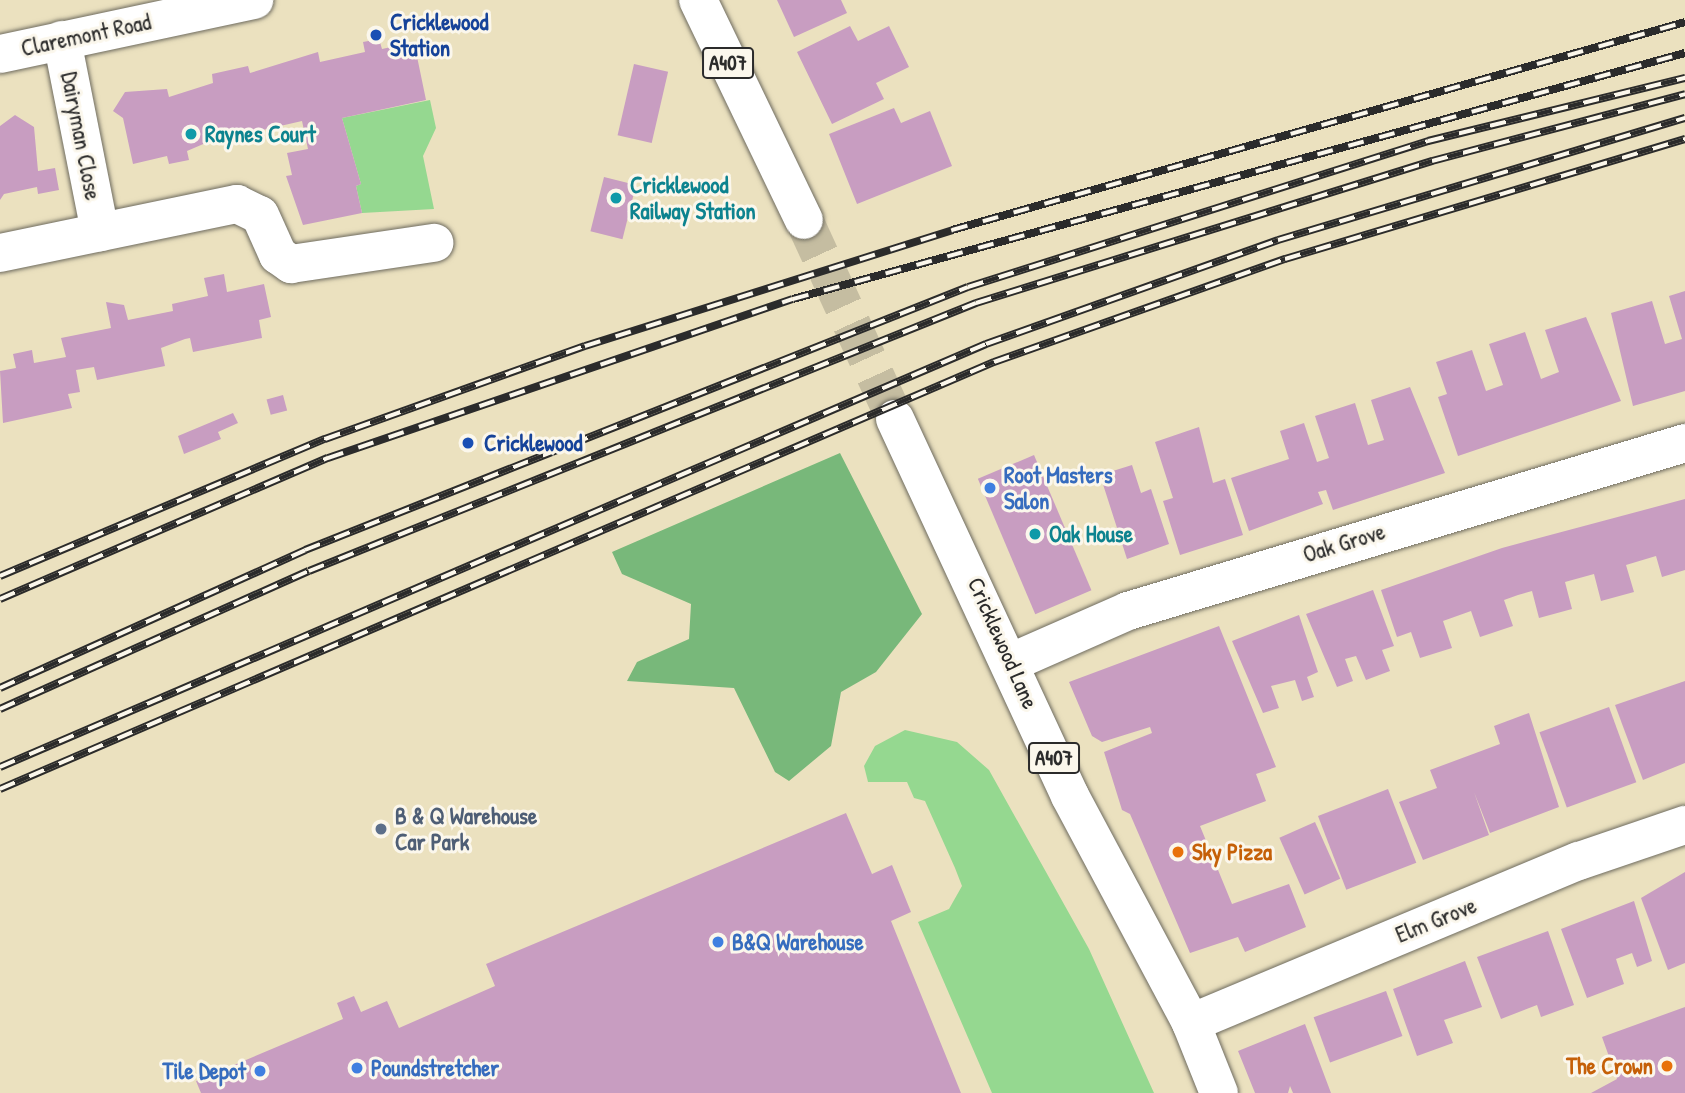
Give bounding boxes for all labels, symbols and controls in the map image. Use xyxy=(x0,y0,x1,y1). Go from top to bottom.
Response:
street label: Claremont Road xyxy=(19,8,153,62)
place label: Cricklewood Station xyxy=(390,8,489,62)
marker: Cricklewood Station xyxy=(368,27,384,43)
road number: A407 xyxy=(702,46,754,80)
street label: Dairyman Close xyxy=(55,70,107,202)
place label: Raynes Court xyxy=(205,120,316,148)
marker: Raynes Court xyxy=(183,126,199,142)
place label: Cricklewood Railway Station xyxy=(630,171,756,225)
marker: Cricklewood Railway Station xyxy=(608,190,624,206)
place label: Cricklewood xyxy=(484,429,583,457)
marker: Cricklewood xyxy=(458,433,478,453)
place label: Root Masters Salon xyxy=(1004,461,1113,515)
marker: Root Masters Salon xyxy=(982,480,998,496)
street label: Oak Grove xyxy=(1300,518,1388,568)
place label: Oak House xyxy=(1049,520,1133,548)
marker: Oak House xyxy=(1027,526,1043,542)
street label: Cricklewood Lane xyxy=(962,573,1044,713)
road number: A407 xyxy=(1028,740,1080,776)
place label: B & Q Warehouse Car Park xyxy=(395,802,537,856)
marker: B & Q Warehouse Car Park xyxy=(373,821,389,837)
place label: Sky Pizza xyxy=(1192,838,1272,866)
marker: Sky Pizza xyxy=(1170,844,1186,860)
street label: Elm Grove xyxy=(1392,891,1480,949)
place label: B&Q Warehouse xyxy=(732,928,864,956)
marker: B&Q Warehouse xyxy=(710,934,726,950)
place label: The Crown xyxy=(1566,1052,1653,1080)
place label: Poundstretcher xyxy=(371,1054,499,1082)
place label: Tile Depot xyxy=(162,1057,246,1085)
marker: The Crown xyxy=(1659,1058,1675,1074)
marker: Poundstretcher xyxy=(349,1060,365,1076)
marker: Tile Depot xyxy=(252,1063,268,1079)

